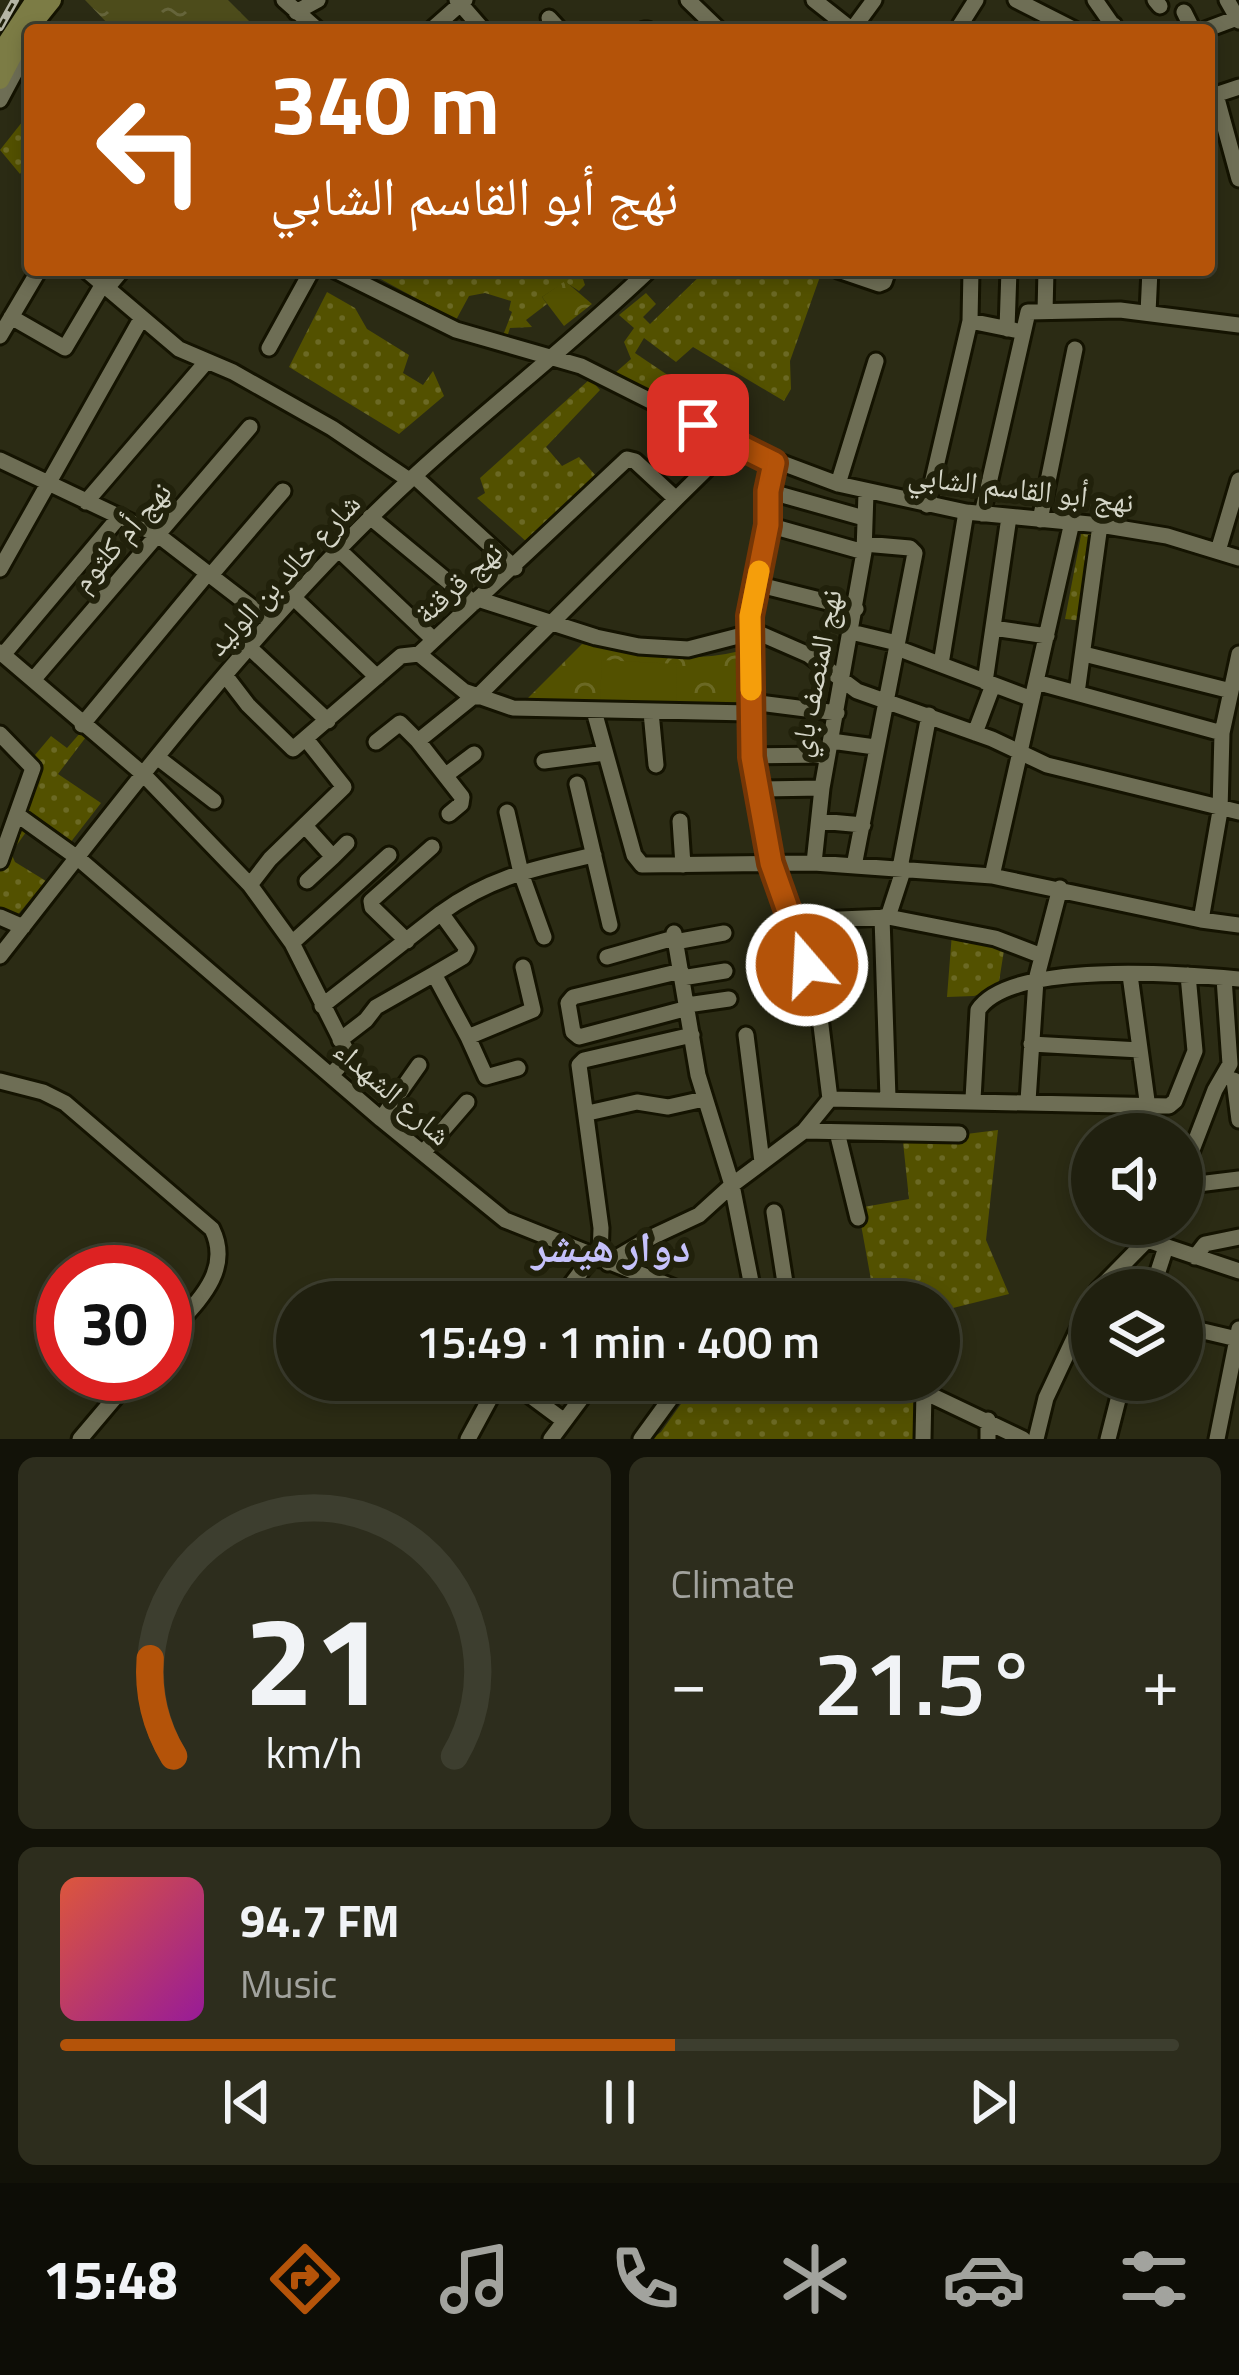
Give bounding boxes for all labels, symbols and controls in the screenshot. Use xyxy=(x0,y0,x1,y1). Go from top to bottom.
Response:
text: 340 m xyxy=(270,39,500,167)
icon: left xyxy=(72,72,228,228)
text: نهج أبو القاسم الشابي xyxy=(270,154,679,236)
pin xyxy=(647,374,749,476)
icon: arrive xyxy=(665,392,731,458)
street label: نهج أبو القاسم الشابي xyxy=(905,451,1136,526)
street label: نهج أم كلثوم xyxy=(60,470,182,602)
street label: شارع خالد بن الوليد xyxy=(195,482,371,666)
street label: نهج قرقنة xyxy=(403,529,513,635)
street label: نهج المنصف باي xyxy=(776,585,855,761)
position arrow xyxy=(744,902,870,1028)
street label: شارع الشهداء xyxy=(324,1028,462,1156)
map controls xyxy=(1071,1113,1203,1401)
button: sound xyxy=(1071,1113,1203,1245)
district label: دوار هيشر xyxy=(530,1214,690,1278)
speed limit sign: 30 xyxy=(36,1245,192,1401)
button: layers xyxy=(1071,1269,1203,1401)
text: 15:49 · 1 min · 400 m xyxy=(416,1307,820,1375)
text: Climate xyxy=(671,1554,795,1613)
text: 21 xyxy=(244,1564,384,1753)
text: 21.5° xyxy=(813,1613,1036,1750)
text: − xyxy=(671,1631,707,1732)
text: + xyxy=(1142,1631,1179,1732)
text: km/h xyxy=(266,1719,363,1785)
text: 94.7 FM xyxy=(240,1886,400,1954)
text: Music xyxy=(240,1954,337,2013)
icon: previous xyxy=(214,2069,280,2135)
icon: pause xyxy=(587,2069,653,2135)
icon: next xyxy=(960,2069,1026,2135)
icon: directions xyxy=(263,2237,347,2321)
icon: music xyxy=(433,2237,517,2321)
icon: phone xyxy=(603,2237,687,2321)
icon: climate xyxy=(773,2237,857,2321)
icon: car xyxy=(942,2237,1026,2321)
icon: filters xyxy=(1112,2237,1196,2321)
text: 15:48 xyxy=(43,2238,178,2320)

